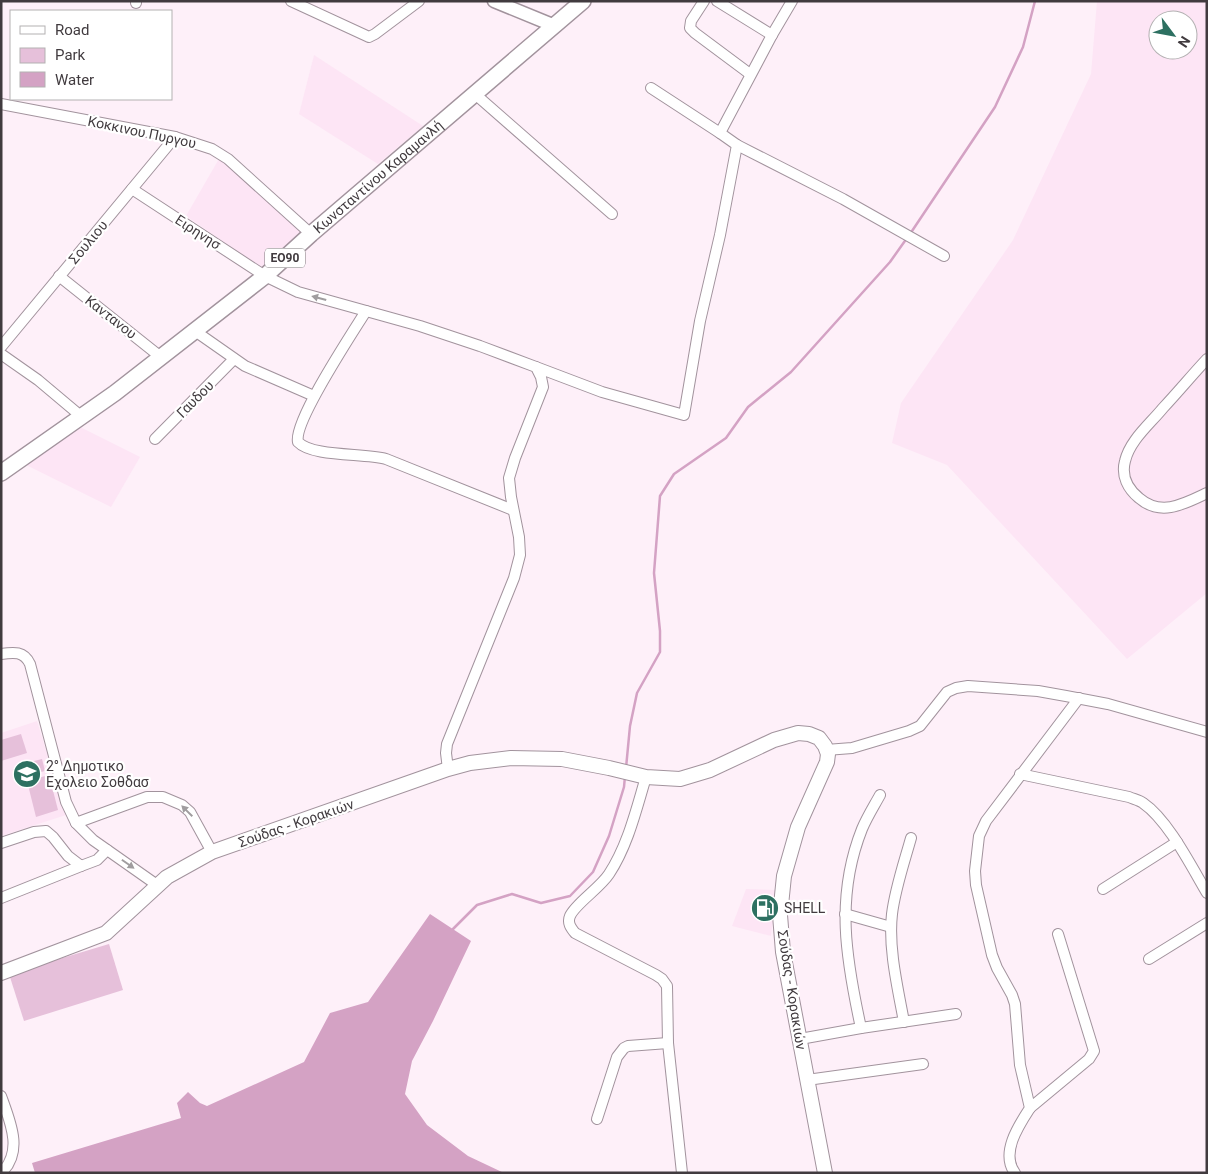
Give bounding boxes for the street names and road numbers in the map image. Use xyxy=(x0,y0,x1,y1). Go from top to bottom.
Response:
street label: Κοκκινου Πυργου xyxy=(86,113,198,151)
street label: Κωνσταντίνου Καραμανλή xyxy=(310,117,446,236)
street label: Ειρηνησ xyxy=(172,211,224,253)
street label: Σουλιου xyxy=(65,217,111,267)
road number: ΕΟ90 xyxy=(265,248,305,268)
street label: Καντανου xyxy=(82,292,140,342)
street label: Γαυδου xyxy=(173,377,217,421)
street label: Σούδας - Κορακιών xyxy=(236,796,356,850)
street label: Σούδας - Κορακιών xyxy=(775,929,809,1051)

